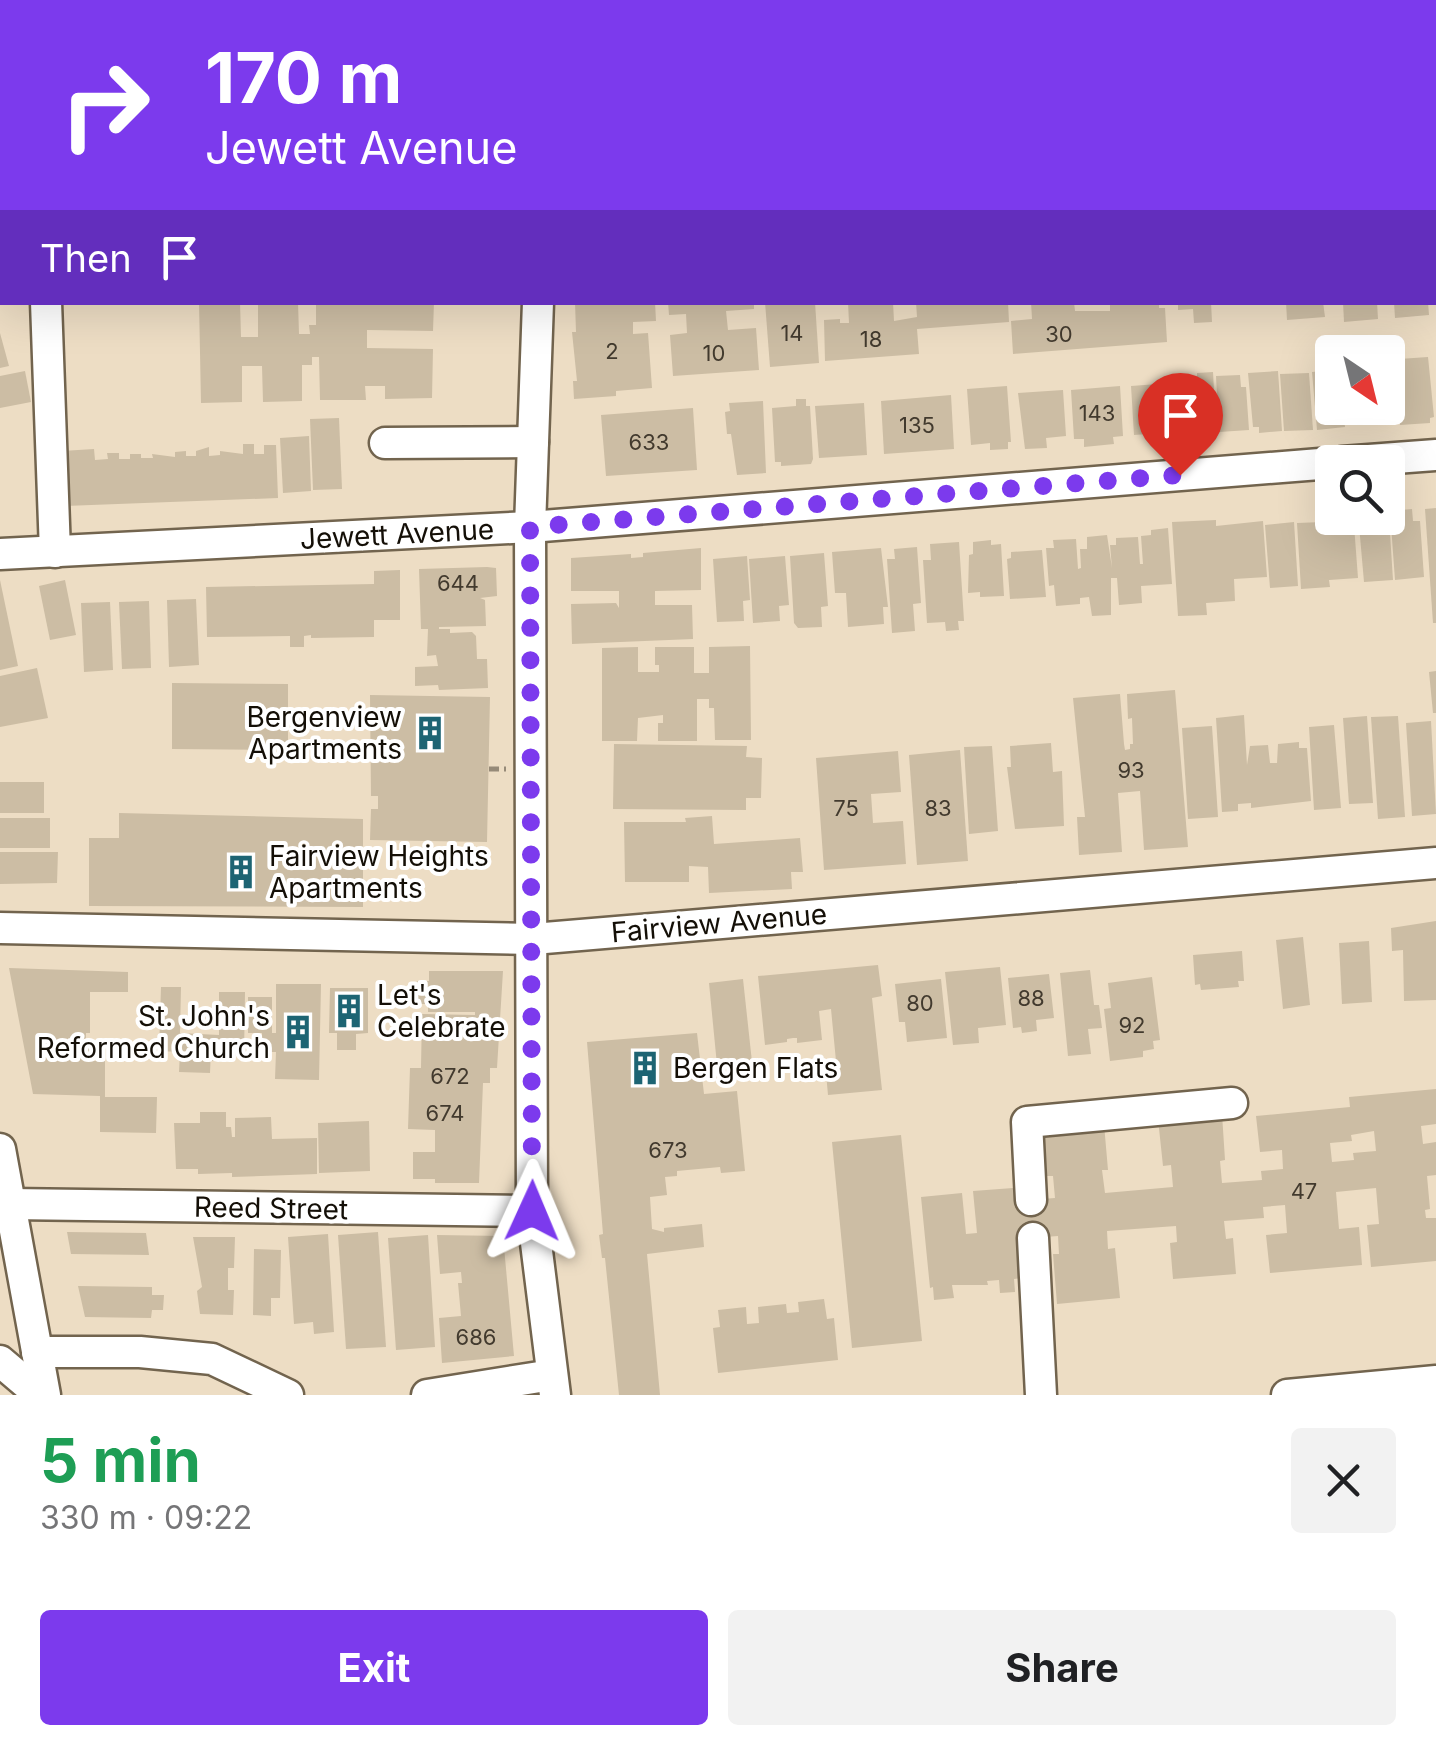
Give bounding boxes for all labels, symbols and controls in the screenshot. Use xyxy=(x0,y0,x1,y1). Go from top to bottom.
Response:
text: 170 m xyxy=(205,35,402,120)
icon: right xyxy=(40,40,170,170)
text: Jewett Avenue xyxy=(205,120,517,175)
icon: arrive xyxy=(152,230,207,285)
text: Then xyxy=(40,235,132,281)
house number: 14 xyxy=(780,320,804,346)
house number: 30 xyxy=(1045,321,1073,347)
house number: 18 xyxy=(860,326,882,352)
north arrow xyxy=(1315,335,1405,425)
map controls xyxy=(1315,335,1405,535)
house number: 2 xyxy=(605,338,619,364)
house number: 10 xyxy=(703,340,725,366)
pin xyxy=(1138,373,1223,476)
icon: arrive xyxy=(1153,388,1208,443)
house number: 143 xyxy=(1079,400,1115,426)
house number: 135 xyxy=(899,412,935,438)
house number: 633 xyxy=(629,429,669,455)
button: search xyxy=(1315,445,1405,535)
street label: Jewett Avenue xyxy=(299,512,495,556)
house number: 644 xyxy=(437,570,479,596)
place label: Bergenview Apartments xyxy=(246,700,402,766)
building icon: Bergenview Apartments xyxy=(411,714,449,752)
house number: 93 xyxy=(1117,757,1145,783)
house number: 75 xyxy=(833,795,859,821)
house number: 83 xyxy=(924,795,952,821)
place label: Fairview Heights Apartments xyxy=(269,839,489,905)
building icon: Fairview Heights Apartments xyxy=(222,853,260,891)
street label: Fairview Avenue xyxy=(610,897,828,949)
place label: Let's Celebrate xyxy=(377,978,506,1044)
house number: 88 xyxy=(1017,985,1045,1011)
house number: 80 xyxy=(906,990,934,1016)
building icon: Let's Celebrate xyxy=(330,992,368,1030)
place label: St. John's Reformed Church xyxy=(37,999,270,1065)
house number: 92 xyxy=(1118,1012,1146,1038)
building icon: St. John's Reformed Church xyxy=(279,1013,317,1051)
building icon: Bergen Flats xyxy=(626,1049,664,1087)
place label: Bergen Flats xyxy=(673,1051,838,1085)
house number: 672 xyxy=(430,1063,470,1089)
house number: 674 xyxy=(425,1100,465,1126)
house number: 673 xyxy=(648,1137,688,1163)
position arrow xyxy=(480,1159,584,1263)
house number: 47 xyxy=(1291,1178,1317,1204)
street label: Reed Street xyxy=(194,1190,348,1226)
house number: 686 xyxy=(456,1324,496,1350)
text: 5 min xyxy=(40,1424,201,1496)
button: close xyxy=(1291,1428,1396,1533)
text: 330 m · 09:22 xyxy=(40,1498,252,1537)
button: Exit xyxy=(40,1610,708,1725)
button: Share xyxy=(728,1610,1396,1725)

